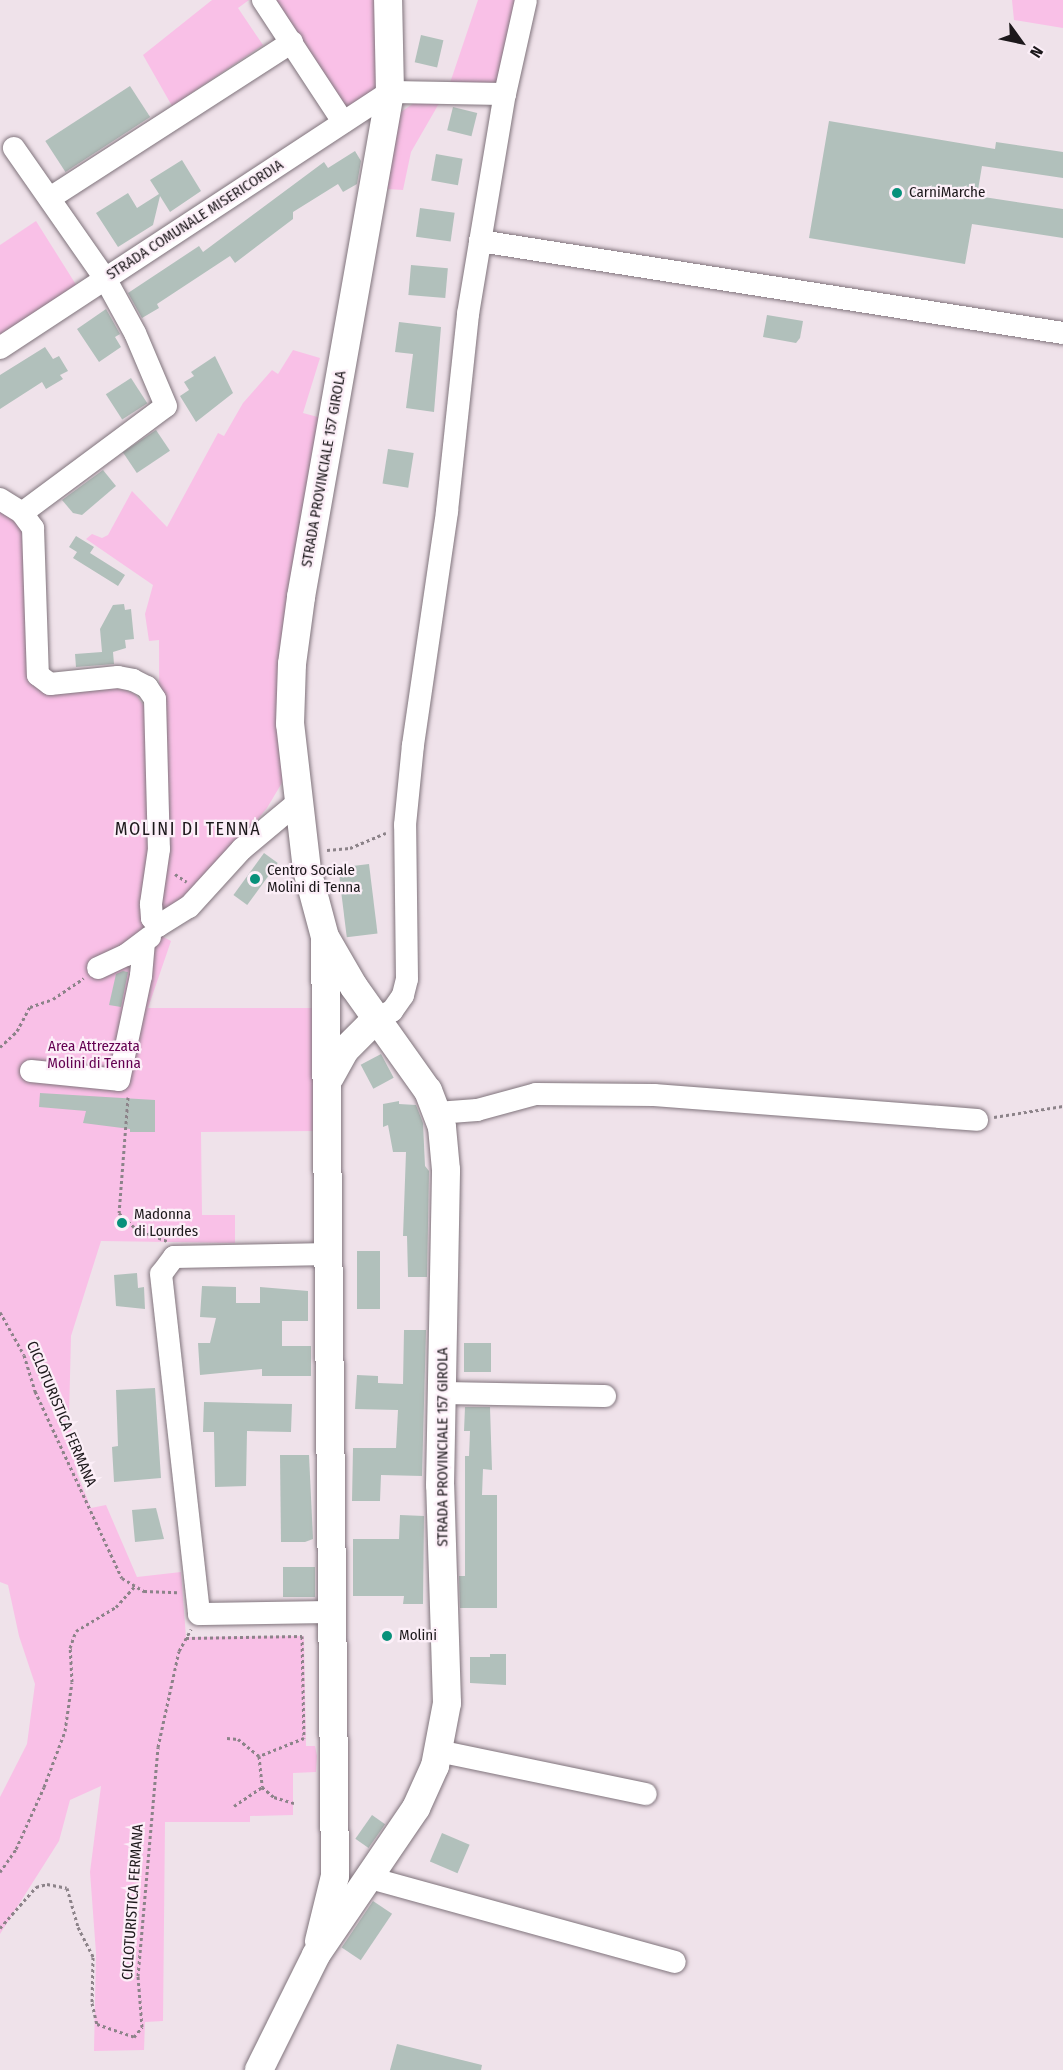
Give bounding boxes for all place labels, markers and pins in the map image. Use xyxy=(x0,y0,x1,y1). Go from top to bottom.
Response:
place label: CarniMarche xyxy=(909,184,985,202)
marker: CarniMarche xyxy=(890,186,904,200)
place label: Centro Sociale Molini di Tenna xyxy=(267,861,361,896)
marker: Centro Sociale Molini di Tenna xyxy=(248,872,262,886)
place label: Madonna di Lourdes xyxy=(134,1205,198,1240)
marker: Madonna di Lourdes xyxy=(115,1216,129,1230)
place label: Molini xyxy=(399,1627,437,1645)
marker: Molini xyxy=(380,1629,394,1643)

